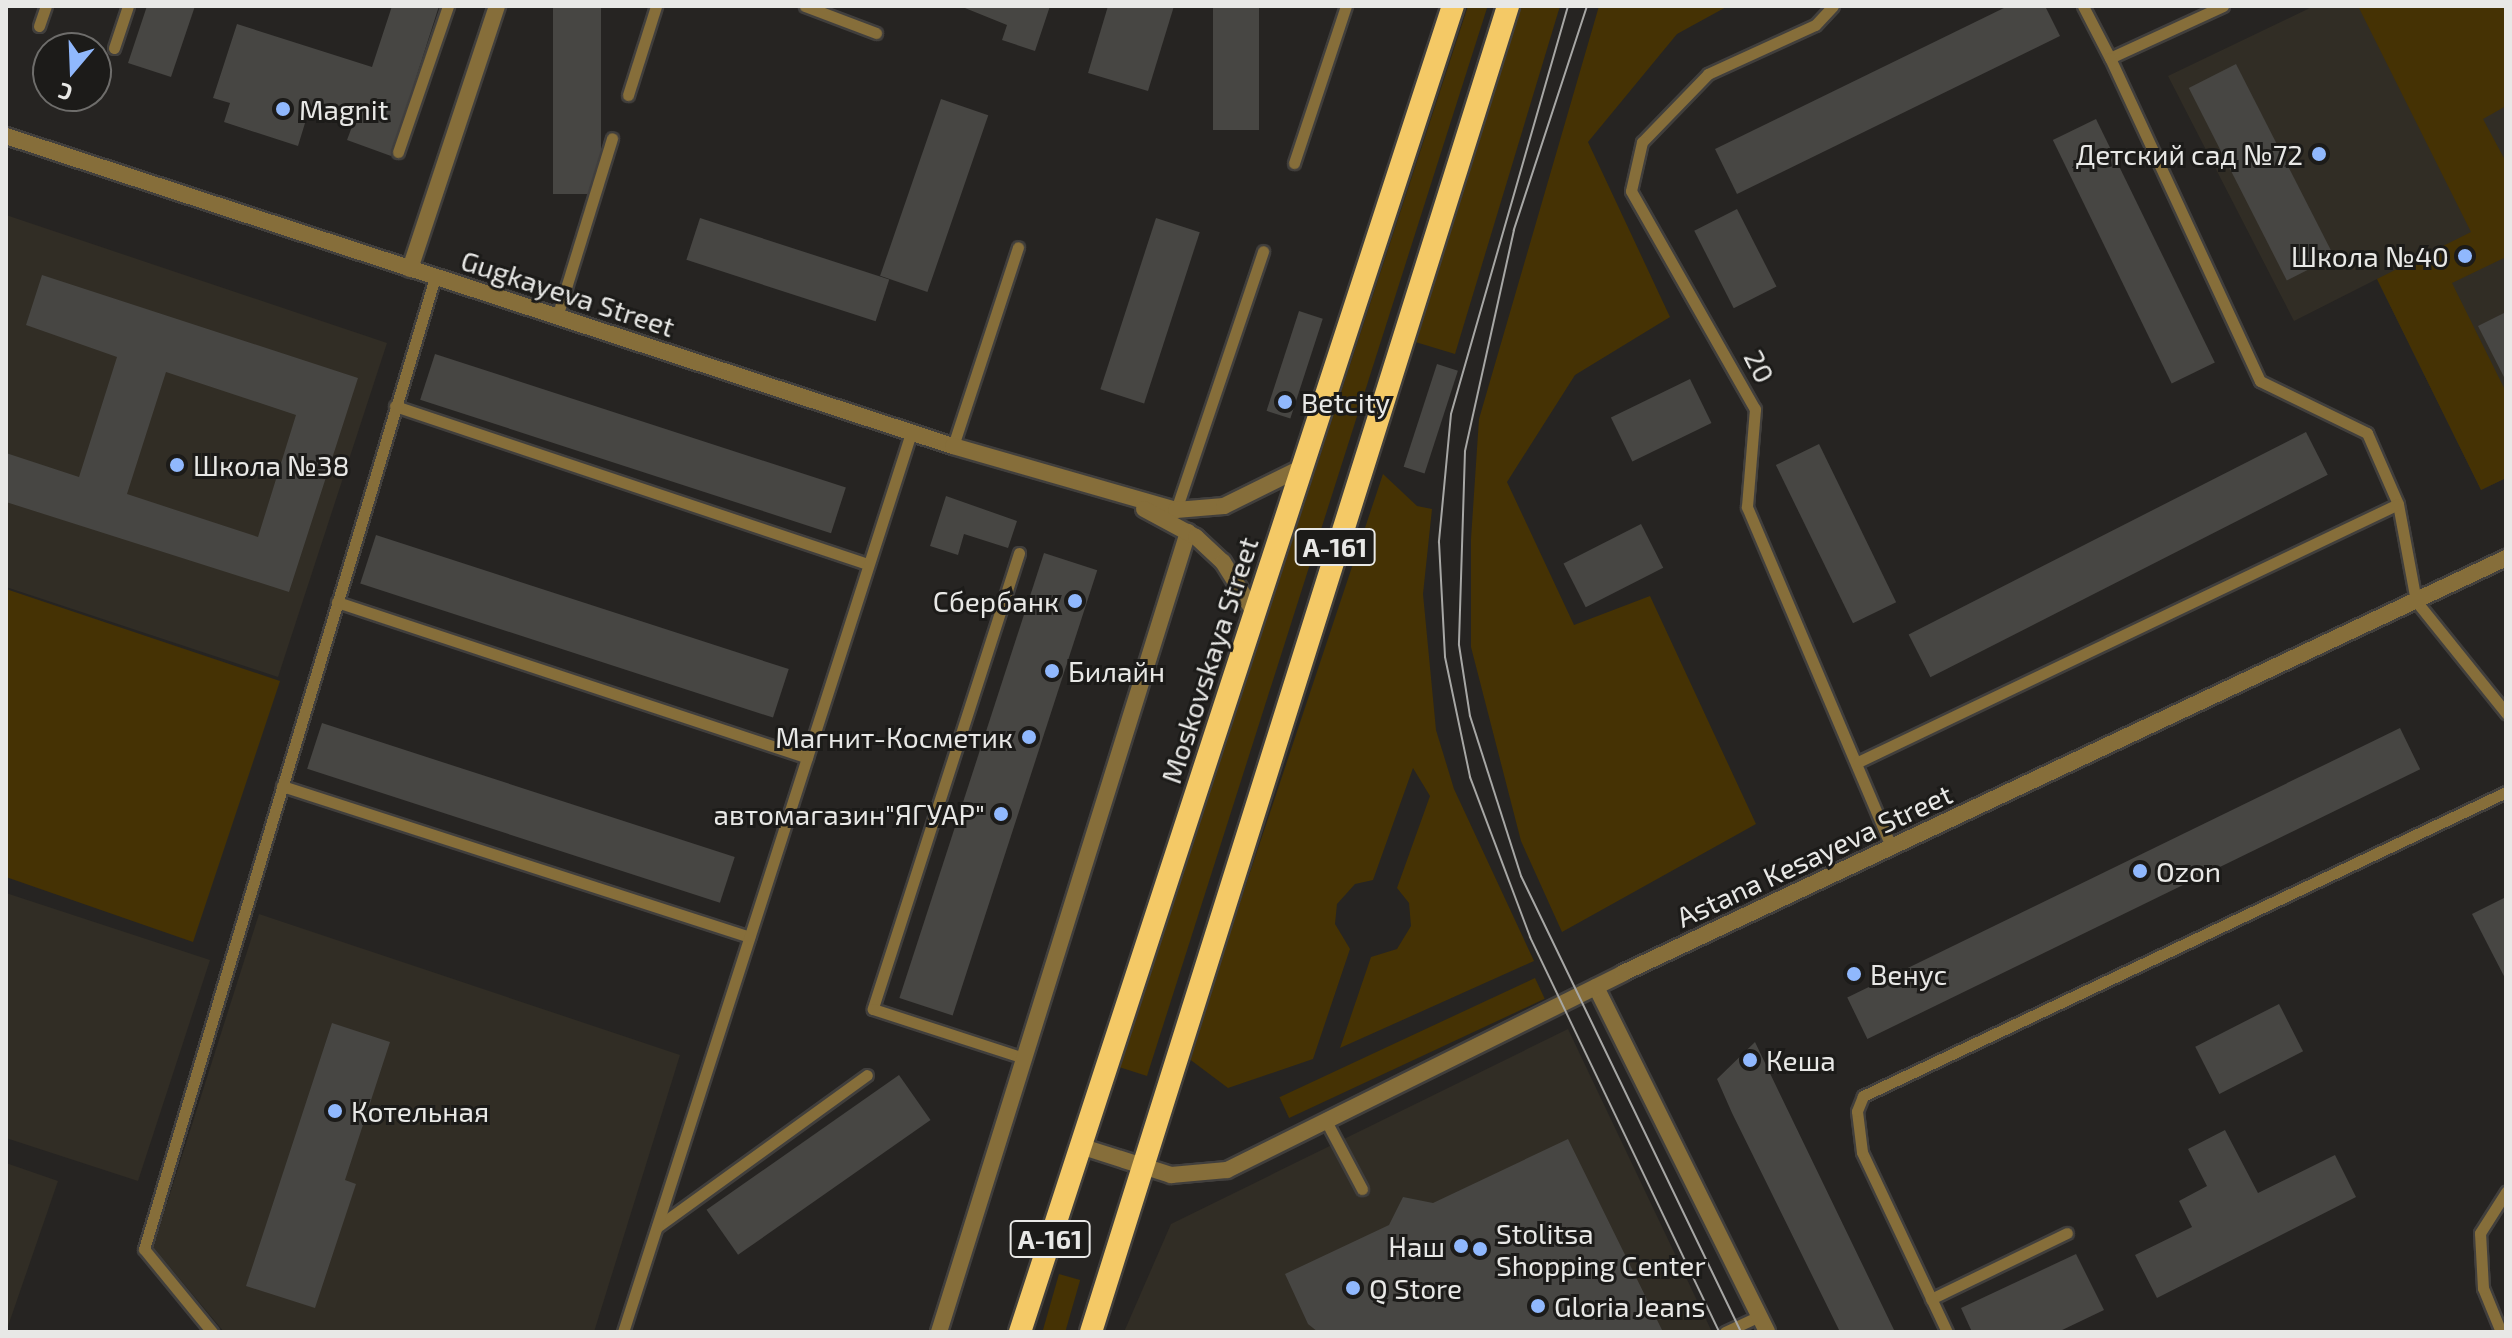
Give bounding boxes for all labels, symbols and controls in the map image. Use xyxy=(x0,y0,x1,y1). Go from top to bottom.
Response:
north arrow xyxy=(32,32,112,112)
text: С xyxy=(54,78,75,107)
place label: Magnit xyxy=(299,92,388,126)
marker: Magnit xyxy=(274,100,292,118)
place label: Детский сад №72 xyxy=(2076,137,2303,171)
marker: Детский сад №72 xyxy=(2310,145,2328,163)
place label: Школа №40 xyxy=(2291,239,2449,273)
street label: Gugkayeva Street xyxy=(457,243,679,343)
marker: Школа №40 xyxy=(2456,247,2474,265)
street label: 20 xyxy=(1738,344,1782,388)
place label: Betcity xyxy=(1301,385,1390,419)
marker: Betcity xyxy=(1276,393,1294,411)
place label: Школа №38 xyxy=(193,448,350,482)
marker: Школа №38 xyxy=(168,456,186,474)
road number: А-161 xyxy=(1293,525,1377,569)
street label: Moskovskaya Street xyxy=(1153,533,1265,787)
place label: Сбербанк xyxy=(933,584,1059,618)
marker: Сбербанк xyxy=(1066,592,1084,610)
place label: Билайн xyxy=(1068,654,1165,688)
marker: Билайн xyxy=(1043,662,1061,680)
place label: Магнит-Косметик xyxy=(775,720,1013,754)
marker: Магнит-Косметик xyxy=(1020,728,1038,746)
street label: Astana Kesayeva Street xyxy=(1671,776,1957,934)
place label: автомагазин"ЯГУАР" xyxy=(714,797,985,831)
marker: автомагазин"ЯГУАР" xyxy=(992,805,1010,823)
place label: Ozon xyxy=(2156,854,2221,888)
marker: Ozon xyxy=(2131,862,2149,880)
place label: Венус xyxy=(1870,957,1947,991)
marker: Венус xyxy=(1845,965,1863,983)
place label: Кеша xyxy=(1766,1043,1836,1077)
marker: Кеша xyxy=(1741,1051,1759,1069)
place label: Котельная xyxy=(351,1094,489,1128)
marker: Котельная xyxy=(326,1102,344,1120)
place label: Stolitsa Shopping Center xyxy=(1496,1216,1706,1282)
road number: А-161 xyxy=(1008,1217,1092,1261)
place label: Наш xyxy=(1388,1229,1445,1263)
marker: Наш xyxy=(1452,1237,1470,1255)
marker: Stolitsa Shopping Center xyxy=(1471,1240,1489,1258)
place label: Q Store xyxy=(1369,1271,1462,1305)
marker: Q Store xyxy=(1344,1279,1362,1297)
place label: Gloria Jeans xyxy=(1554,1289,1706,1323)
marker: Gloria Jeans xyxy=(1529,1297,1547,1315)

